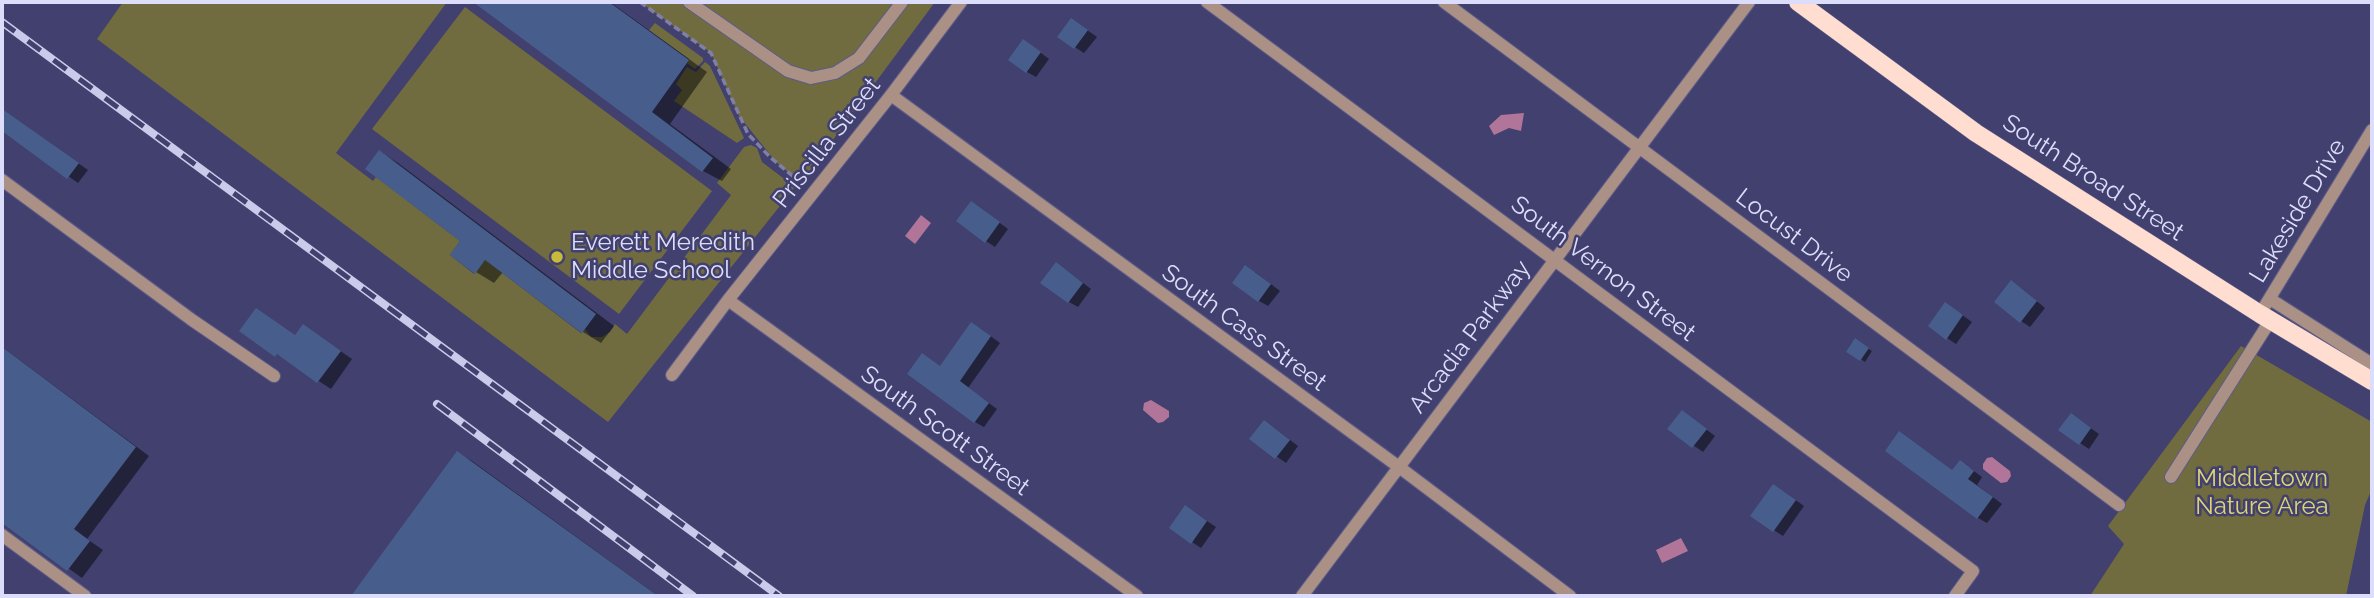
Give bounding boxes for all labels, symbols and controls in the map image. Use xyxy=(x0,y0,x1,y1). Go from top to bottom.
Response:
street label: Priscilla Street xyxy=(767,72,887,214)
street label: South Broad Street xyxy=(1997,109,2189,247)
street label: Lakeside Drive xyxy=(2244,134,2352,288)
street label: Locust Drive xyxy=(1730,183,1858,289)
street label: South Vernon Street xyxy=(1505,190,1701,348)
place label: Everett Meredith Middle School xyxy=(571,229,755,285)
marker: Everett Meredith Middle School xyxy=(549,249,565,265)
street label: Arcadia Parkway xyxy=(1403,255,1537,419)
street label: South Cass Street xyxy=(1156,259,1332,397)
street label: South Scott Street xyxy=(855,360,1035,502)
park label: Middletown Nature Area xyxy=(2195,465,2329,521)

